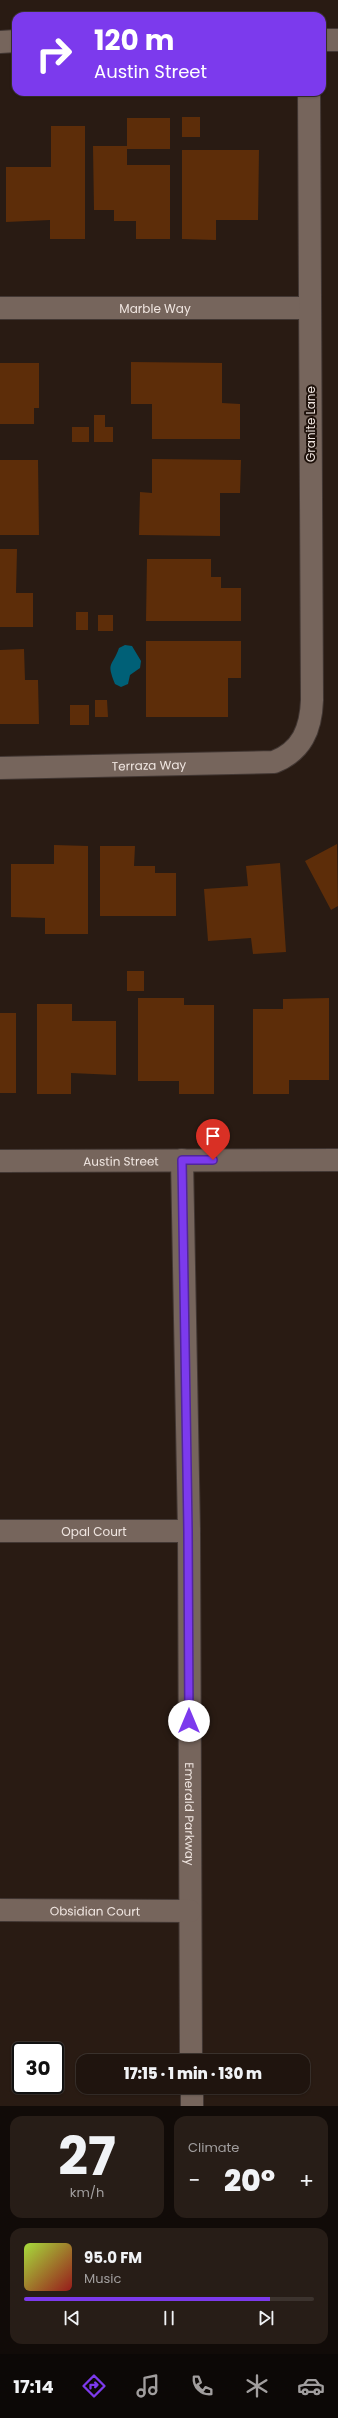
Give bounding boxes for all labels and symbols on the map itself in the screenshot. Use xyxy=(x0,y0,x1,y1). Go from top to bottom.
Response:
street label: Marble Way xyxy=(119,300,191,317)
street label: Granite Lane xyxy=(302,386,319,462)
street label: Terraza Way xyxy=(112,755,187,774)
pin xyxy=(196,1119,230,1160)
street label: Austin Street xyxy=(83,1152,159,1169)
street label: Opal Court xyxy=(61,1523,127,1540)
position arrow xyxy=(168,1700,210,1742)
street label: Emerald Parkway xyxy=(181,1762,199,1866)
street label: Obsidian Court xyxy=(50,1902,140,1919)
speed limit sign: 30 xyxy=(12,2042,64,2094)

